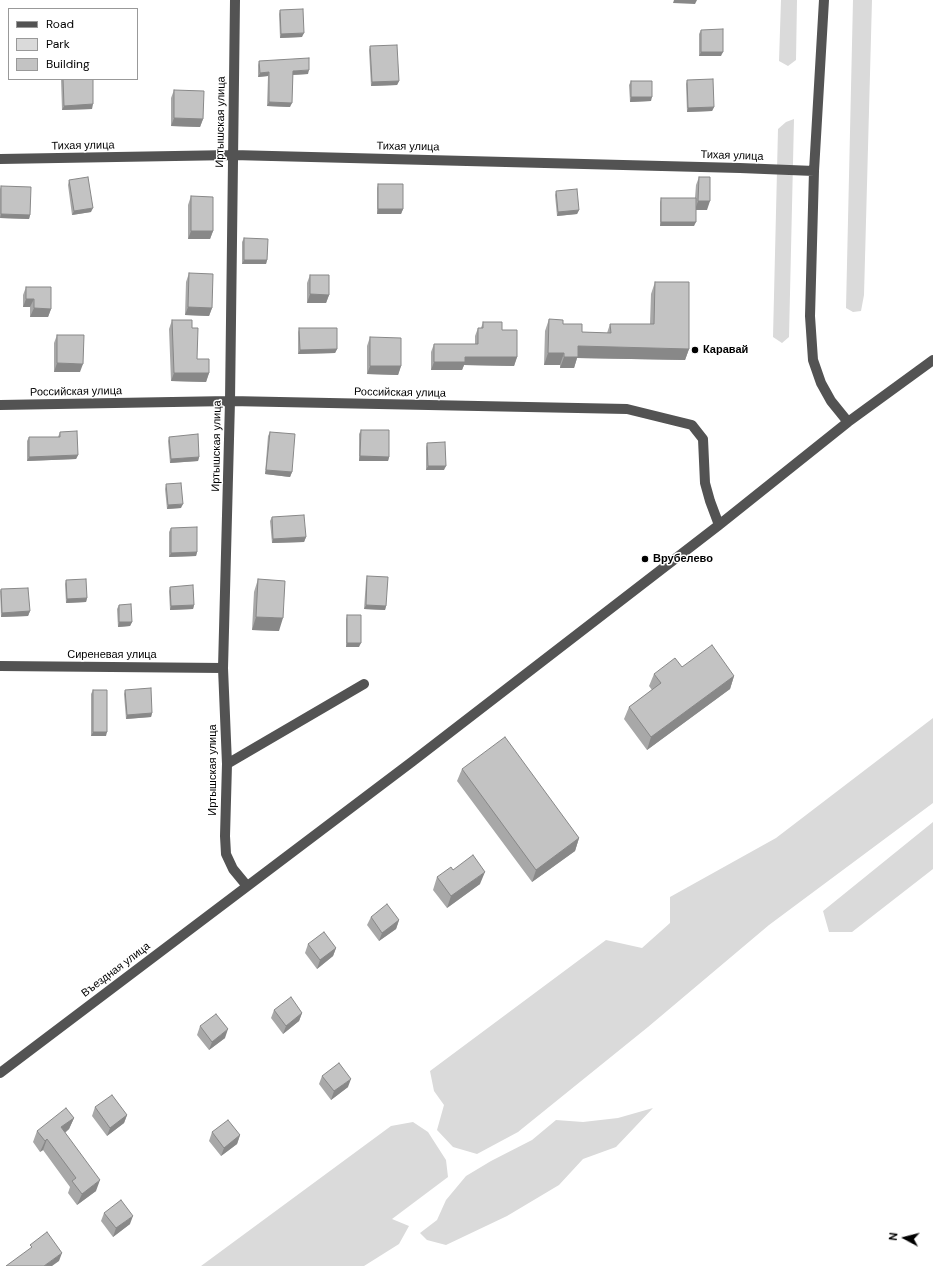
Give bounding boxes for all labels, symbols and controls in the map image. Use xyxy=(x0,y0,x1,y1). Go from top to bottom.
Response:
legend xyxy=(8,8,138,80)
text: Road xyxy=(46,16,74,32)
text: Park xyxy=(46,36,70,52)
text: Building xyxy=(46,56,90,72)
street label: Иртышская улица xyxy=(214,76,228,168)
street label: Тихая улица xyxy=(51,139,115,153)
street label: Тихая улица xyxy=(376,140,440,154)
street label: Тихая улица xyxy=(700,148,764,164)
place label: Каравай xyxy=(703,343,748,357)
marker: Каравай xyxy=(690,345,700,355)
street label: Российская улица xyxy=(30,385,122,399)
street label: Российская улица xyxy=(354,386,446,400)
street label: Иртышская улица xyxy=(210,400,224,492)
place label: Врубелево xyxy=(653,552,713,566)
marker: Врубелево xyxy=(640,554,650,564)
street label: Сиреневая улица xyxy=(67,648,157,662)
street label: Иртышская улица xyxy=(206,724,220,816)
street label: Въездная улица xyxy=(79,940,153,1000)
north arrow xyxy=(885,1218,925,1258)
text: N xyxy=(886,1232,901,1241)

